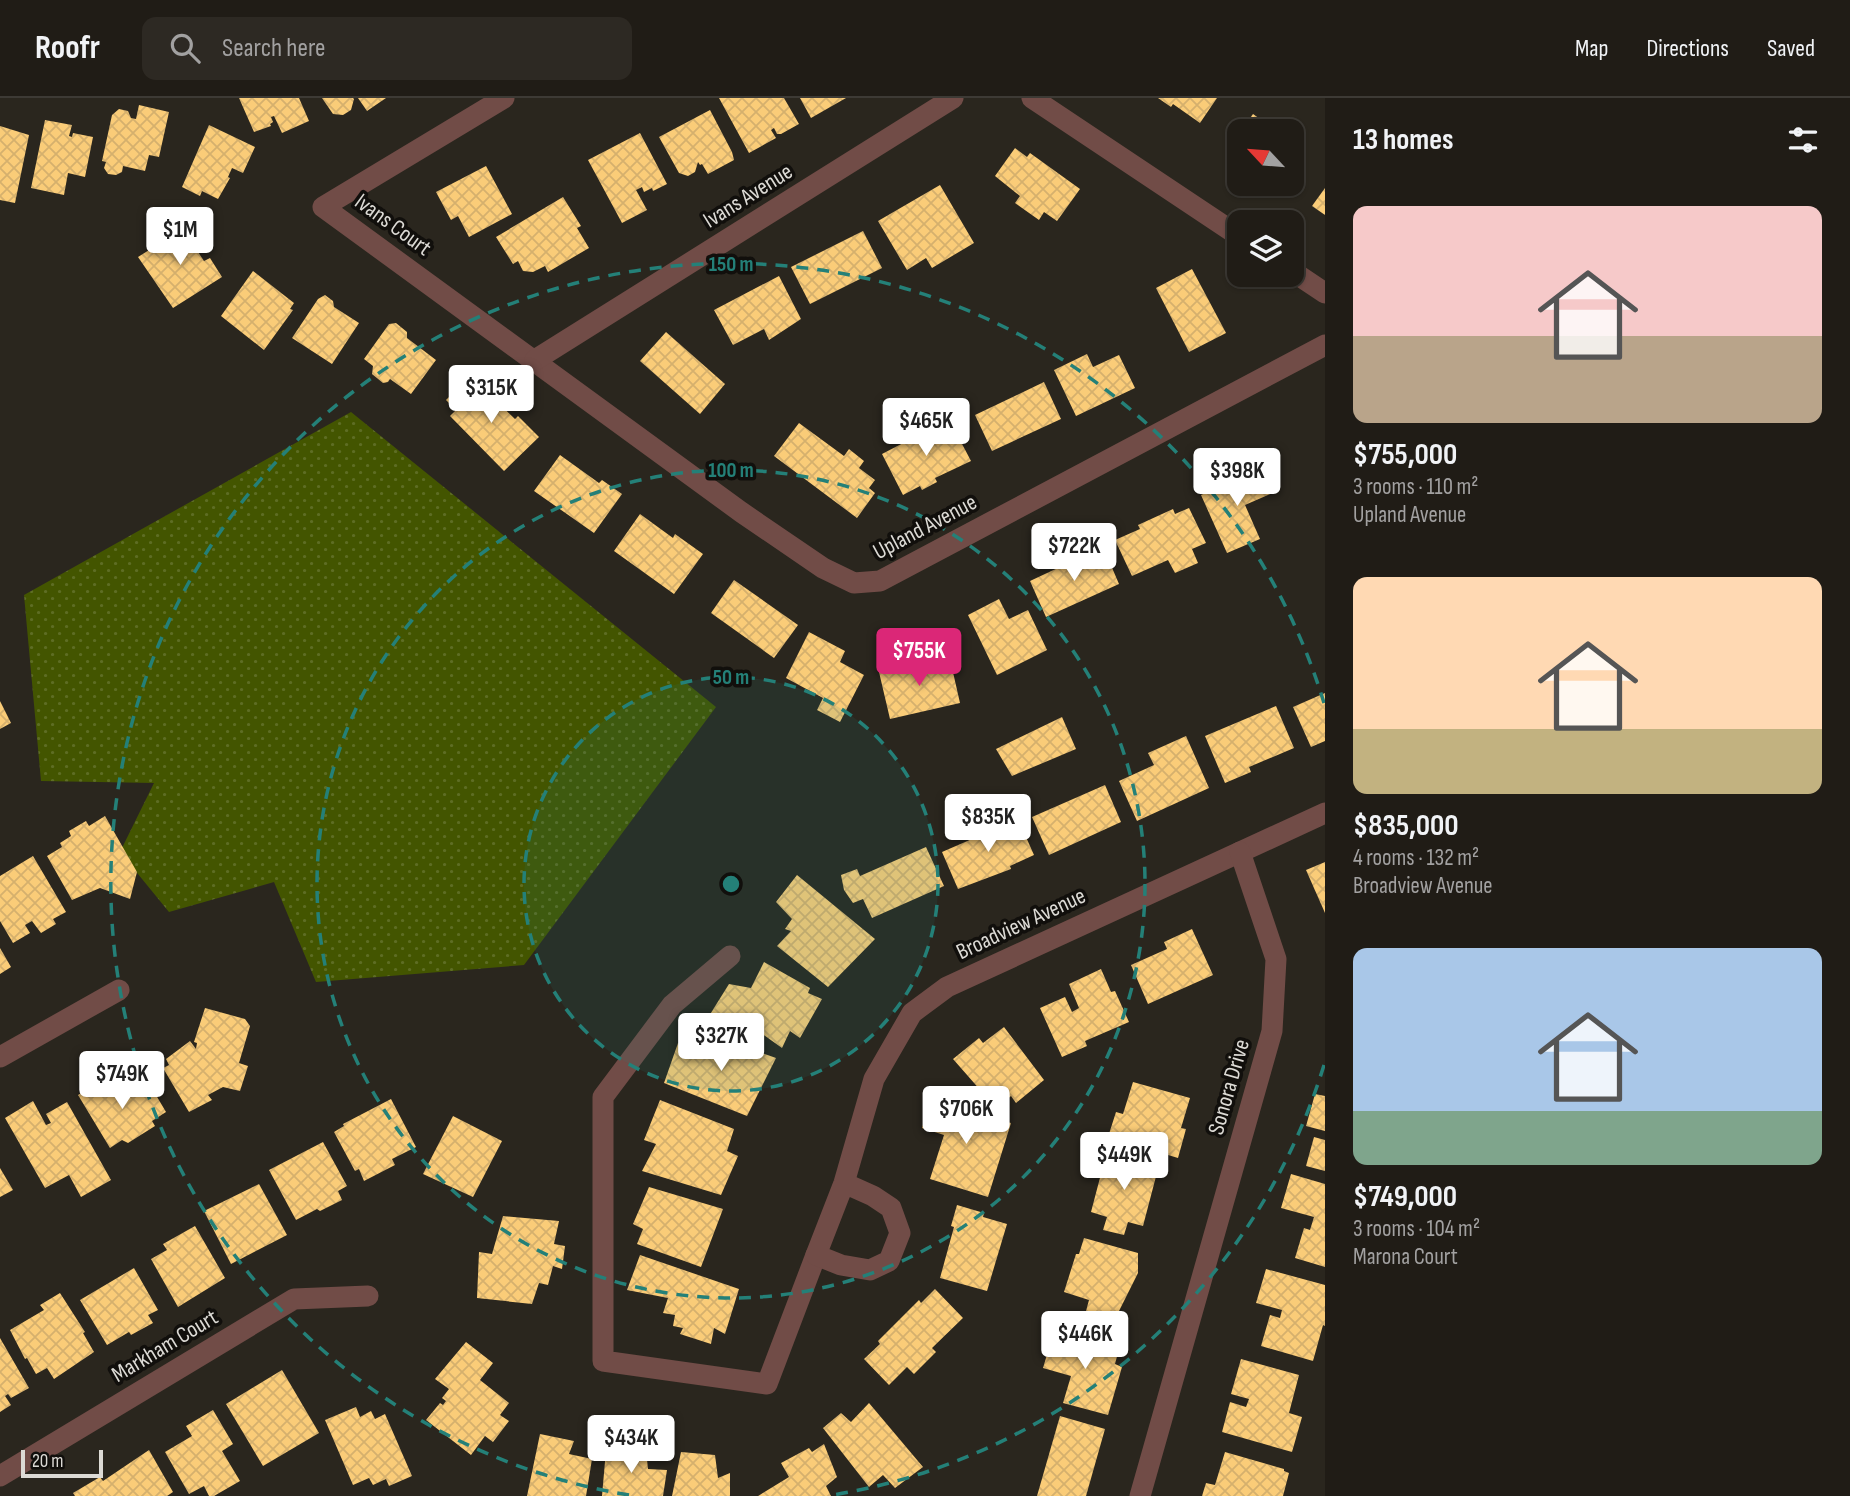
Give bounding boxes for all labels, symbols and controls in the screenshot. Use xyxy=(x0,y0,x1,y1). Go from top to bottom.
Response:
search box xyxy=(142,17,632,80)
text: Roofr xyxy=(35,28,100,68)
icon: search xyxy=(166,29,204,67)
text: Search here xyxy=(222,33,325,64)
text: Map xyxy=(1575,34,1608,63)
text: Directions xyxy=(1646,34,1729,63)
text: Saved xyxy=(1767,34,1815,63)
north arrow xyxy=(1227,119,1304,196)
map controls xyxy=(1227,119,1304,287)
icon: filters xyxy=(1784,121,1822,159)
text: 13 homes xyxy=(1353,122,1454,158)
street label: Ivans Avenue xyxy=(698,158,798,234)
street label: Ivans Court xyxy=(349,188,437,262)
pin: $1M xyxy=(146,208,214,267)
button: layers xyxy=(1227,210,1304,287)
text: $1M xyxy=(162,216,198,244)
text: 150 m xyxy=(709,252,753,277)
icon: home xyxy=(1525,252,1651,378)
pin: $315K xyxy=(442,366,540,425)
text: $315K xyxy=(465,374,517,402)
pin: $465K xyxy=(877,398,975,458)
text: $465K xyxy=(899,407,953,435)
text: $755,000 xyxy=(1353,437,1457,473)
pin: $398K xyxy=(1188,448,1286,508)
text: $398K xyxy=(1209,457,1265,485)
text: 100 m xyxy=(708,458,754,483)
text: 3 rooms · 110 m² xyxy=(1353,473,1478,501)
street label: Upland Avenue xyxy=(868,488,982,566)
text: Upland Avenue xyxy=(1353,501,1466,529)
pin: $722K xyxy=(1025,524,1123,583)
text: $722K xyxy=(1047,532,1101,560)
icon: home xyxy=(1525,623,1651,749)
pin: $755K xyxy=(870,628,968,688)
text: $755K xyxy=(892,637,946,665)
text: 50 m xyxy=(713,665,749,690)
pin: $835K xyxy=(939,794,1037,854)
text: $835K xyxy=(961,803,1015,831)
text: $835,000 xyxy=(1353,808,1459,844)
text: 4 rooms · 132 m² xyxy=(1353,844,1479,872)
centre of rings xyxy=(719,872,743,896)
text: Broadview Avenue xyxy=(1353,872,1493,900)
street label: Broadview Avenue xyxy=(952,882,1090,966)
icon: home xyxy=(1525,994,1651,1120)
pin: $327K xyxy=(672,1014,770,1073)
text: $327K xyxy=(694,1022,748,1050)
street label: Sonora Drive xyxy=(1202,1036,1256,1138)
pin: $749K xyxy=(73,1052,171,1111)
text: $749K xyxy=(95,1060,149,1088)
pin: $706K xyxy=(917,1086,1015,1146)
text: $706K xyxy=(939,1095,993,1123)
pin: $449K xyxy=(1075,1132,1173,1192)
text: $449K xyxy=(1096,1141,1152,1169)
text: $749,000 xyxy=(1353,1179,1457,1215)
text: 3 rooms · 104 m² xyxy=(1353,1215,1480,1243)
text: Marona Court xyxy=(1353,1243,1458,1271)
street label: Markham Court xyxy=(107,1303,223,1389)
pin: $446K xyxy=(1036,1312,1134,1371)
text: $446K xyxy=(1057,1320,1113,1348)
pin: $434K xyxy=(582,1416,680,1475)
text: $434K xyxy=(604,1424,658,1452)
scale bar xyxy=(21,1447,103,1479)
text: 20 m xyxy=(32,1450,64,1473)

